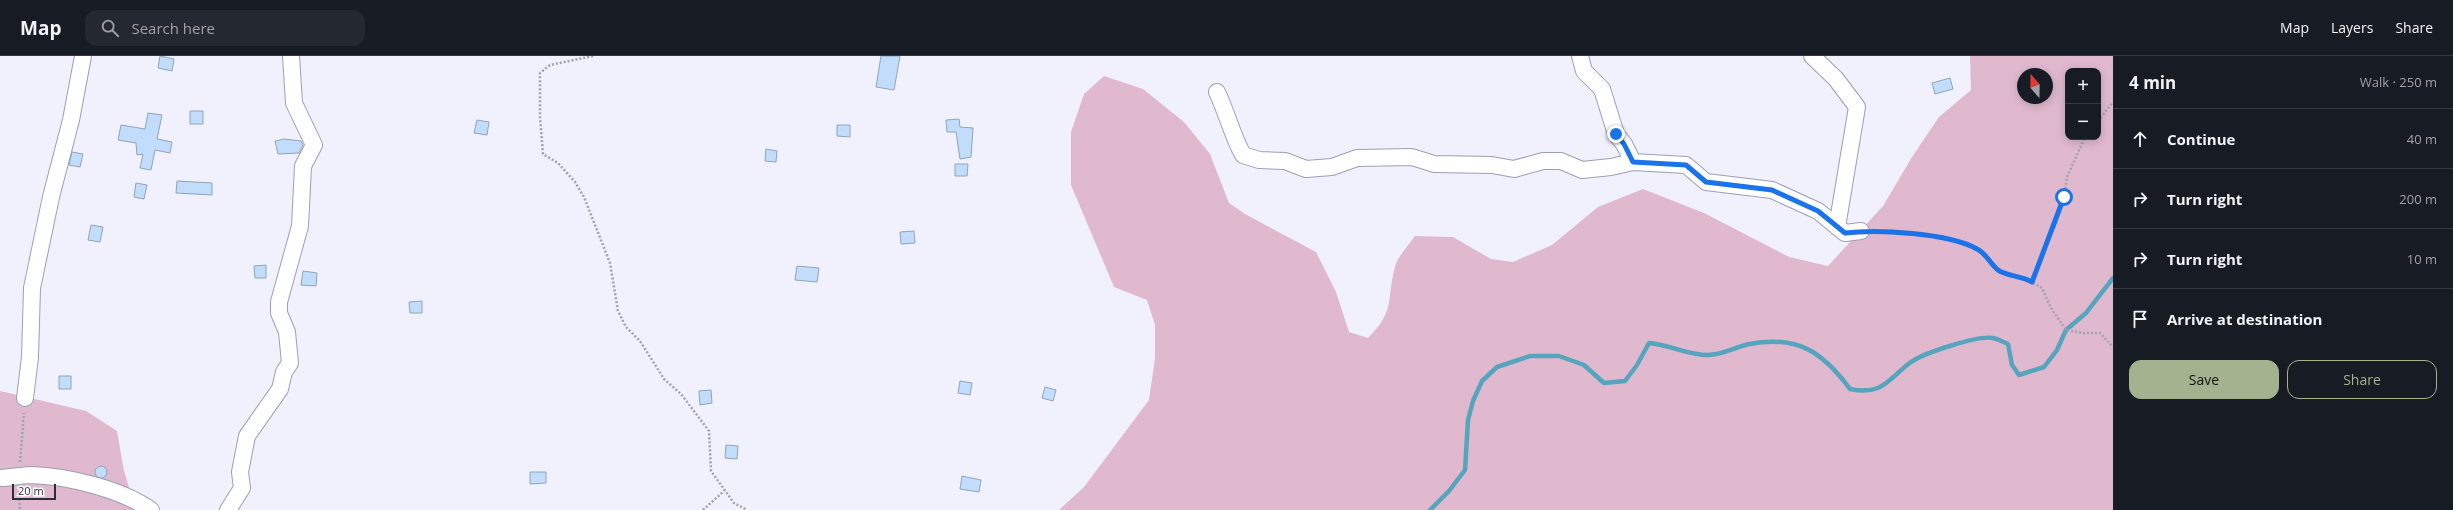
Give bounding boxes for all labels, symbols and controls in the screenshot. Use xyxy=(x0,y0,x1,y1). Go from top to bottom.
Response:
search box xyxy=(85,10,365,46)
text: Map xyxy=(20,15,61,41)
icon: search xyxy=(99,17,121,39)
text: Search here xyxy=(131,18,215,38)
text: Map xyxy=(2280,18,2309,37)
text: Layers xyxy=(2331,18,2373,37)
text: Share xyxy=(2395,18,2433,37)
north arrow xyxy=(2017,68,2053,104)
map controls xyxy=(2065,68,2101,140)
button: + xyxy=(2065,68,2101,104)
text: 4 min xyxy=(2129,71,2176,94)
text: Walk · 250 m xyxy=(2360,73,2437,91)
button: − xyxy=(2065,104,2101,140)
route end xyxy=(1607,125,1625,143)
icon: ahead xyxy=(2129,128,2151,150)
text: Continue xyxy=(2167,129,2235,149)
text: 40 m xyxy=(2407,130,2437,148)
route start xyxy=(2055,188,2073,206)
icon: right xyxy=(2129,188,2151,210)
text: Turn right xyxy=(2167,189,2242,209)
text: 200 m xyxy=(2399,190,2437,208)
icon: right xyxy=(2129,248,2151,270)
text: Turn right xyxy=(2167,249,2242,269)
text: 10 m xyxy=(2407,250,2437,268)
icon: arrive xyxy=(2129,308,2151,330)
text: Arrive at destination xyxy=(2167,309,2322,329)
button: Save xyxy=(2129,360,2279,399)
button: Share xyxy=(2287,360,2437,399)
scale bar xyxy=(12,482,56,501)
text: 20 m xyxy=(18,483,44,498)

